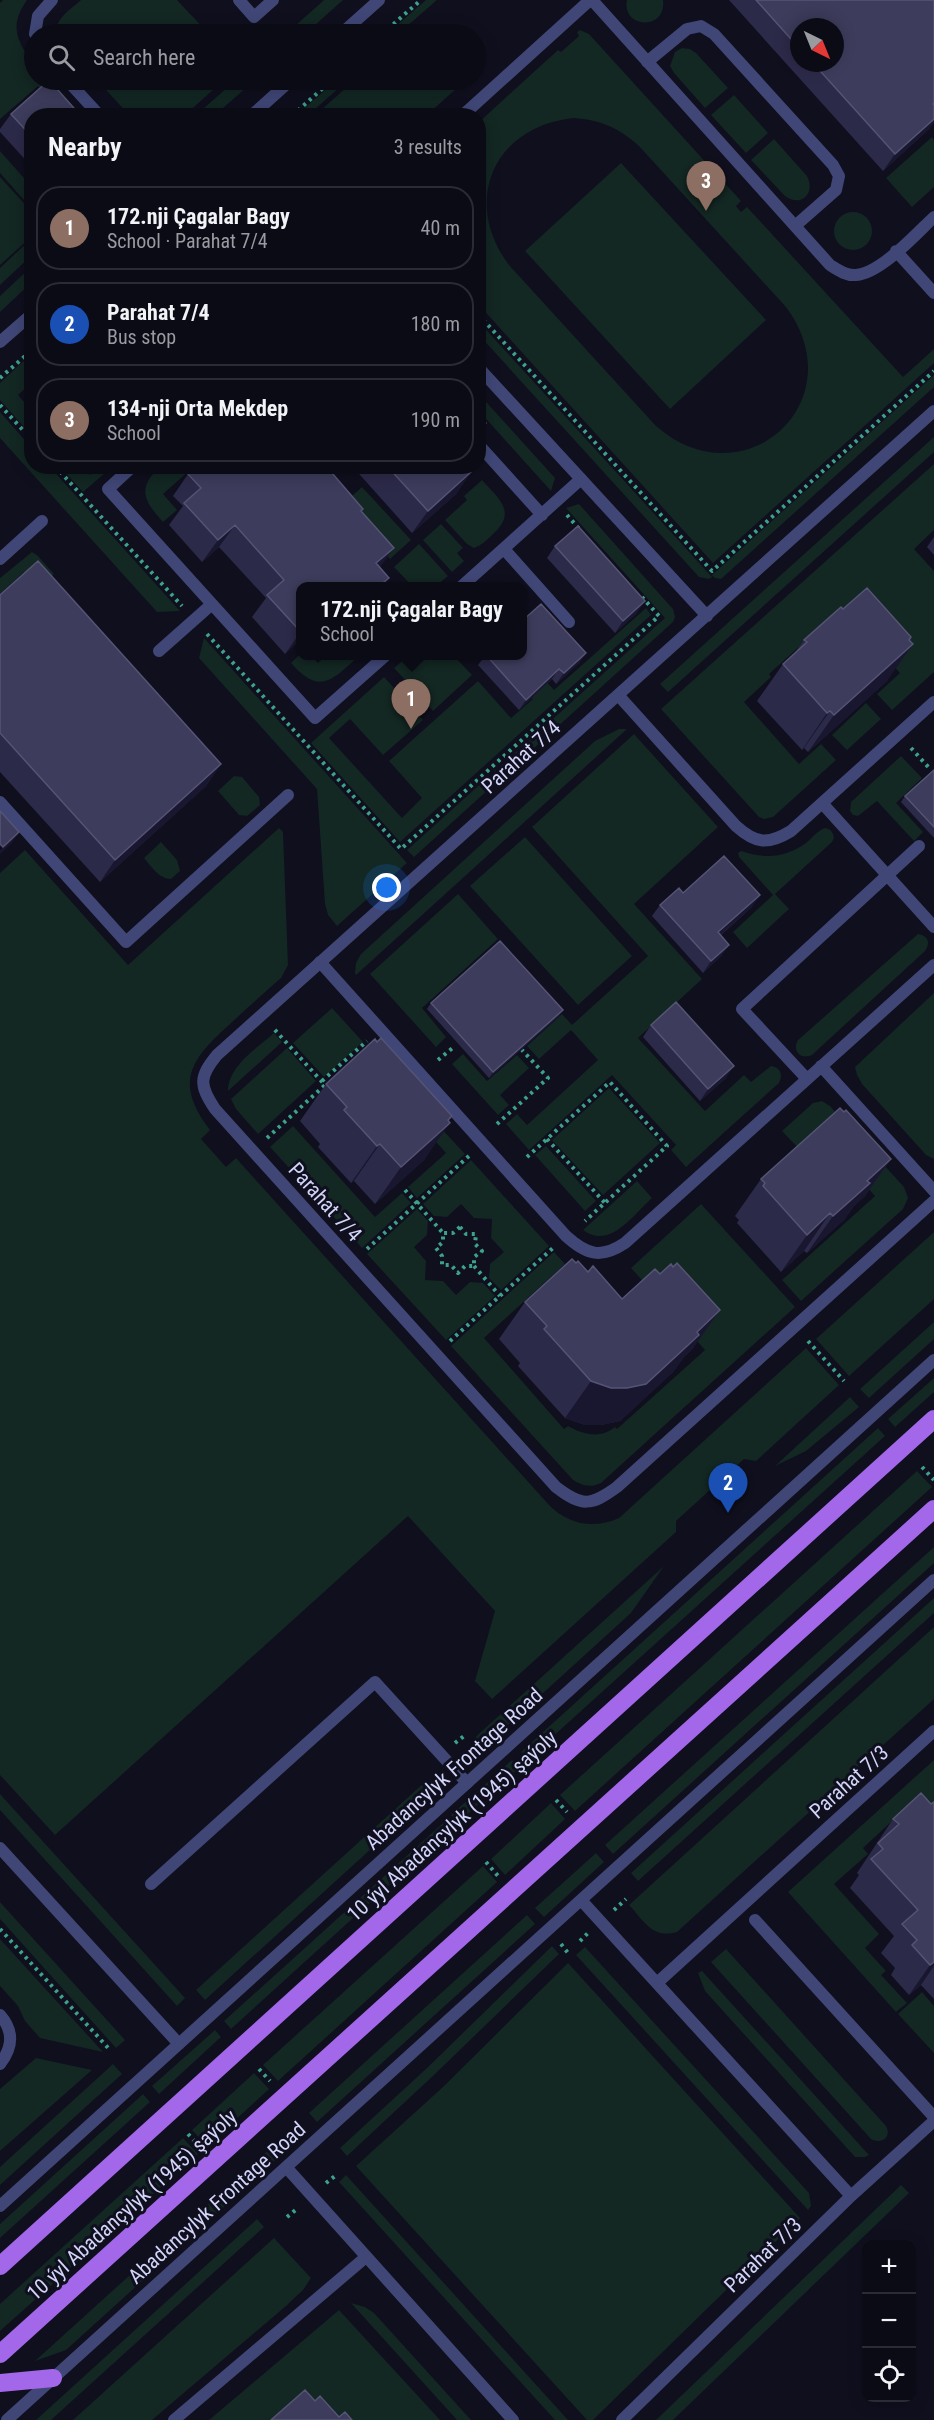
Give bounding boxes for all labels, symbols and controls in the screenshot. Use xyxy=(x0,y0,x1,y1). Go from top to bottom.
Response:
north arrow xyxy=(790,18,844,72)
search box xyxy=(24,24,486,90)
icon: search xyxy=(45,41,78,74)
text: Search here xyxy=(93,45,195,70)
text: Nearby xyxy=(48,132,122,162)
text: 3 results xyxy=(394,135,462,159)
pin: 3 xyxy=(686,162,726,211)
text: 172.nji Çagalar Bagy xyxy=(107,204,290,229)
text: 1 xyxy=(64,216,75,240)
text: 40 m xyxy=(421,216,460,240)
text: School · Parahat 7/4 xyxy=(107,229,268,253)
text: Parahat 7/4 xyxy=(107,300,210,325)
text: 2 xyxy=(64,312,75,336)
text: 180 m xyxy=(411,312,460,336)
text: Bus stop xyxy=(107,325,176,349)
text: 134-nji Orta Mekdep xyxy=(107,396,288,421)
text: 3 xyxy=(64,408,75,432)
text: 190 m xyxy=(411,408,460,432)
text: School xyxy=(107,421,161,445)
popup xyxy=(296,582,527,660)
text: 172.nji Çagalar Bagy xyxy=(320,597,503,622)
text: School xyxy=(320,622,374,646)
pin: 1 xyxy=(392,680,430,729)
street label: Parahat 7/4 xyxy=(477,715,565,799)
your location xyxy=(372,873,401,902)
street label: Parahat 7/4 xyxy=(283,1158,367,1246)
pin: 2 xyxy=(708,1464,748,1513)
street label: Abadancylyk Frontage Road xyxy=(361,1683,547,1855)
street label: 10 ýyl Abadançylyk (1945) şaýoly xyxy=(342,1725,562,1927)
street label: Parahat 7/3 xyxy=(805,1740,893,1824)
street label: 10 ýyl Abadançylyk (1945) şaýoly xyxy=(22,2104,242,2306)
street label: Abadancylyk Frontage Road xyxy=(124,2117,310,2289)
street label: Parahat 7/3 xyxy=(720,2213,806,2297)
map controls xyxy=(862,2240,916,2402)
button: + xyxy=(862,2240,916,2294)
button: − xyxy=(862,2294,916,2348)
button: locate xyxy=(862,2348,916,2402)

